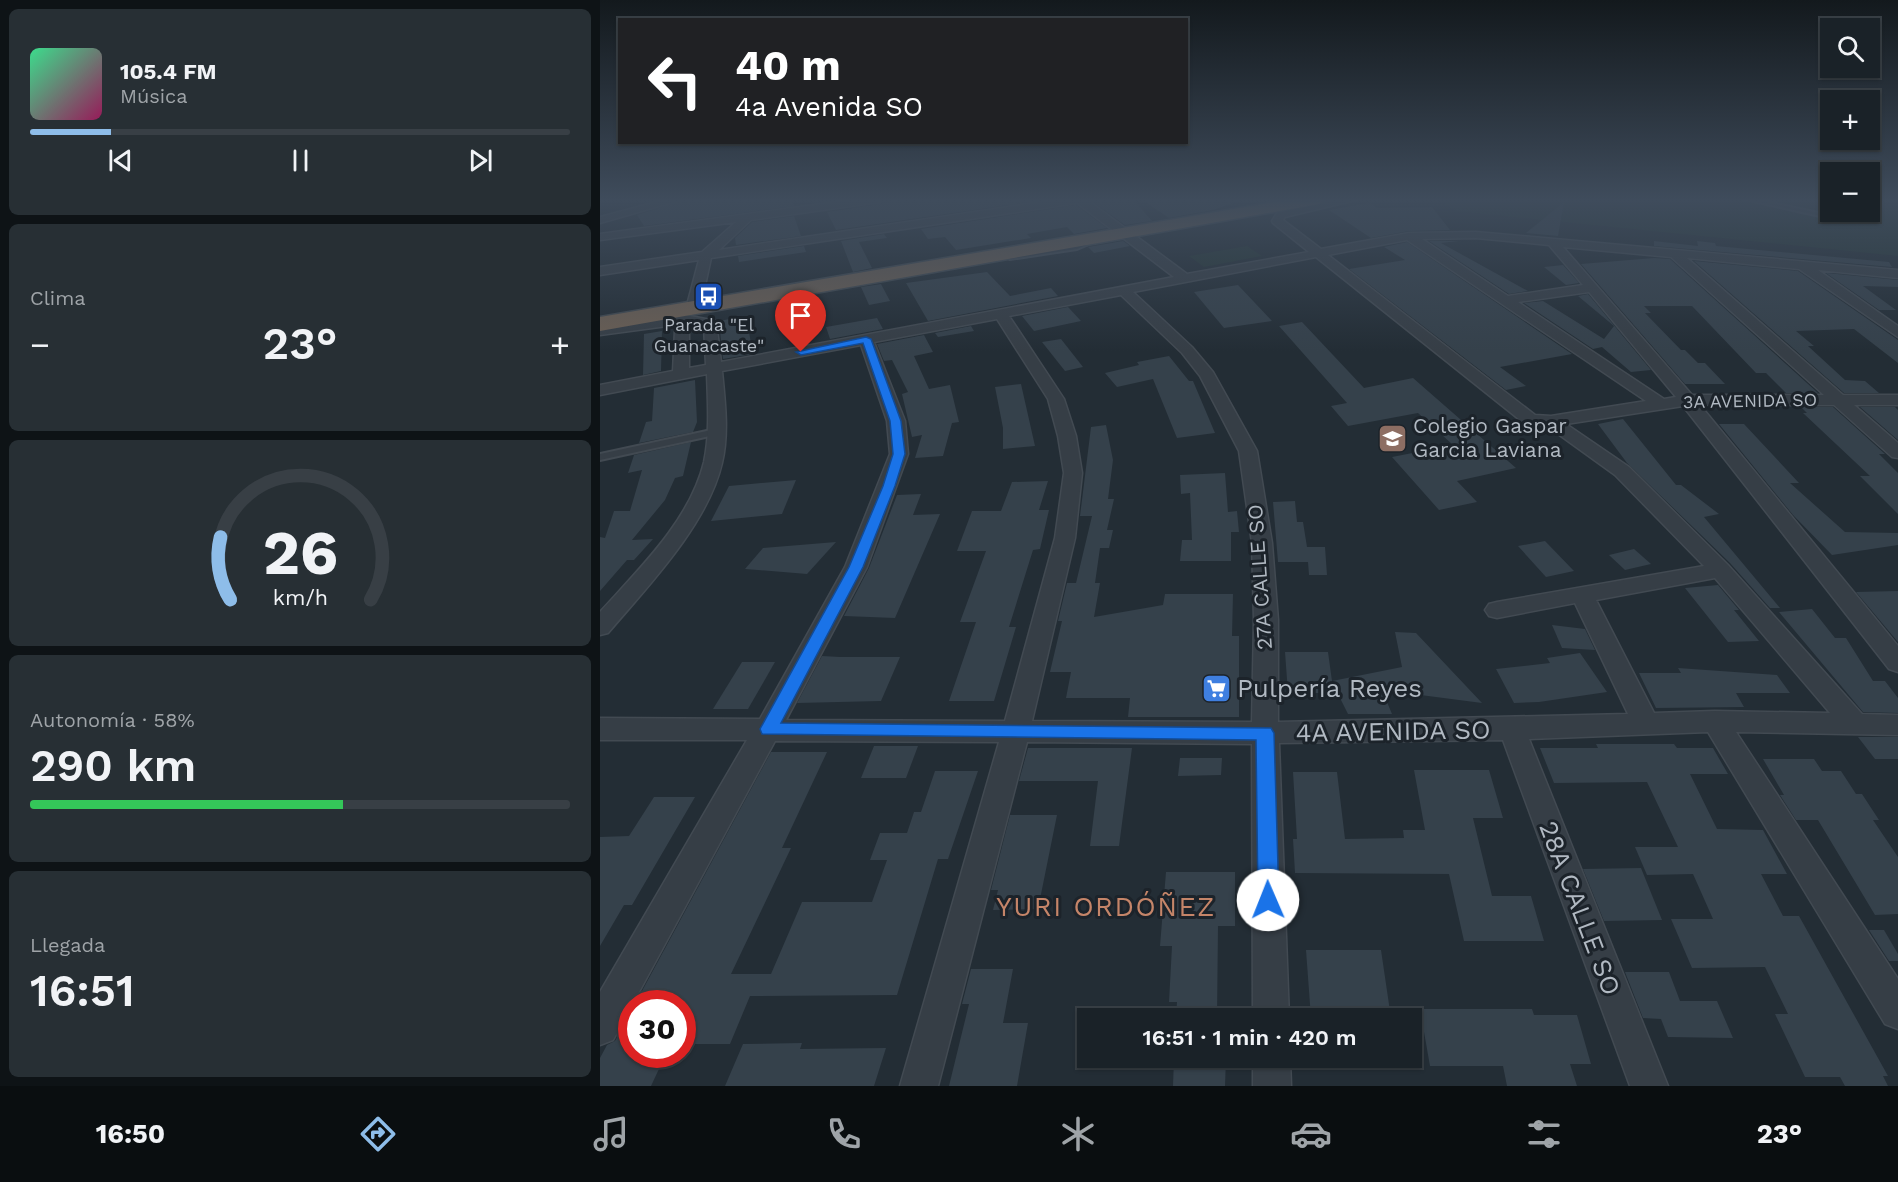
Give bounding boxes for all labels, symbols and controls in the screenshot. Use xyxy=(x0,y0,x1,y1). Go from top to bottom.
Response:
map controls xyxy=(1820,18,1880,222)
button: search xyxy=(1820,18,1880,78)
text: 40 m xyxy=(735,41,841,90)
icon: left xyxy=(636,42,714,120)
text: 105.4 FM xyxy=(120,59,217,84)
text: Música xyxy=(120,84,188,108)
button: + xyxy=(1820,90,1880,150)
text: 4a Avenida SO xyxy=(735,91,923,123)
icon: previous xyxy=(104,144,137,177)
icon: pause xyxy=(284,144,317,177)
icon: next xyxy=(464,144,497,177)
button: − xyxy=(1820,162,1880,222)
bus stop icon: Parada "El Guanacaste" xyxy=(693,280,725,312)
text: Clima xyxy=(30,286,86,310)
pin xyxy=(775,290,826,352)
icon: arrive xyxy=(784,299,817,332)
place label: Parada "El Guanacaste" xyxy=(654,314,764,356)
text: 23° xyxy=(263,317,337,370)
text: − xyxy=(30,325,50,364)
text: + xyxy=(550,325,570,364)
street label: 3A AVENIDA SO xyxy=(1683,389,1817,412)
place label: Colegio Gaspar Garcia Laviana xyxy=(1413,413,1567,462)
school or university icon: Colegio Gaspar Garcia Laviana xyxy=(1376,422,1408,454)
street label: 27A CALLE SO xyxy=(1242,503,1277,651)
text: 26 xyxy=(262,516,338,589)
text: km/h xyxy=(272,585,328,610)
supermarket icon: Pulpería Reyes xyxy=(1200,672,1232,704)
place label: Pulpería Reyes xyxy=(1237,673,1422,703)
text: Autonomía · 58% xyxy=(30,708,195,732)
street label: 4A AVENIDA SO xyxy=(1295,714,1491,748)
text: 290 km xyxy=(30,739,196,792)
street label: 28A CALLE SO xyxy=(1533,817,1627,999)
position arrow xyxy=(1236,868,1300,932)
district label: YURI ORDÓÑEZ xyxy=(996,891,1216,923)
text: Llegada xyxy=(30,933,105,957)
text: 16:51 xyxy=(30,964,135,1017)
speed limit sign: 30 xyxy=(618,990,696,1068)
text: 16:51 · 1 min · 420 m xyxy=(1143,1025,1356,1050)
icon: directions xyxy=(357,1113,399,1155)
icon: music xyxy=(590,1113,632,1155)
icon: phone xyxy=(823,1113,865,1155)
icon: climate xyxy=(1057,1113,1099,1155)
icon: car xyxy=(1290,1113,1332,1155)
icon: filters xyxy=(1523,1113,1565,1155)
text: 16:50 xyxy=(96,1118,165,1150)
text: 23° xyxy=(1757,1118,1802,1150)

